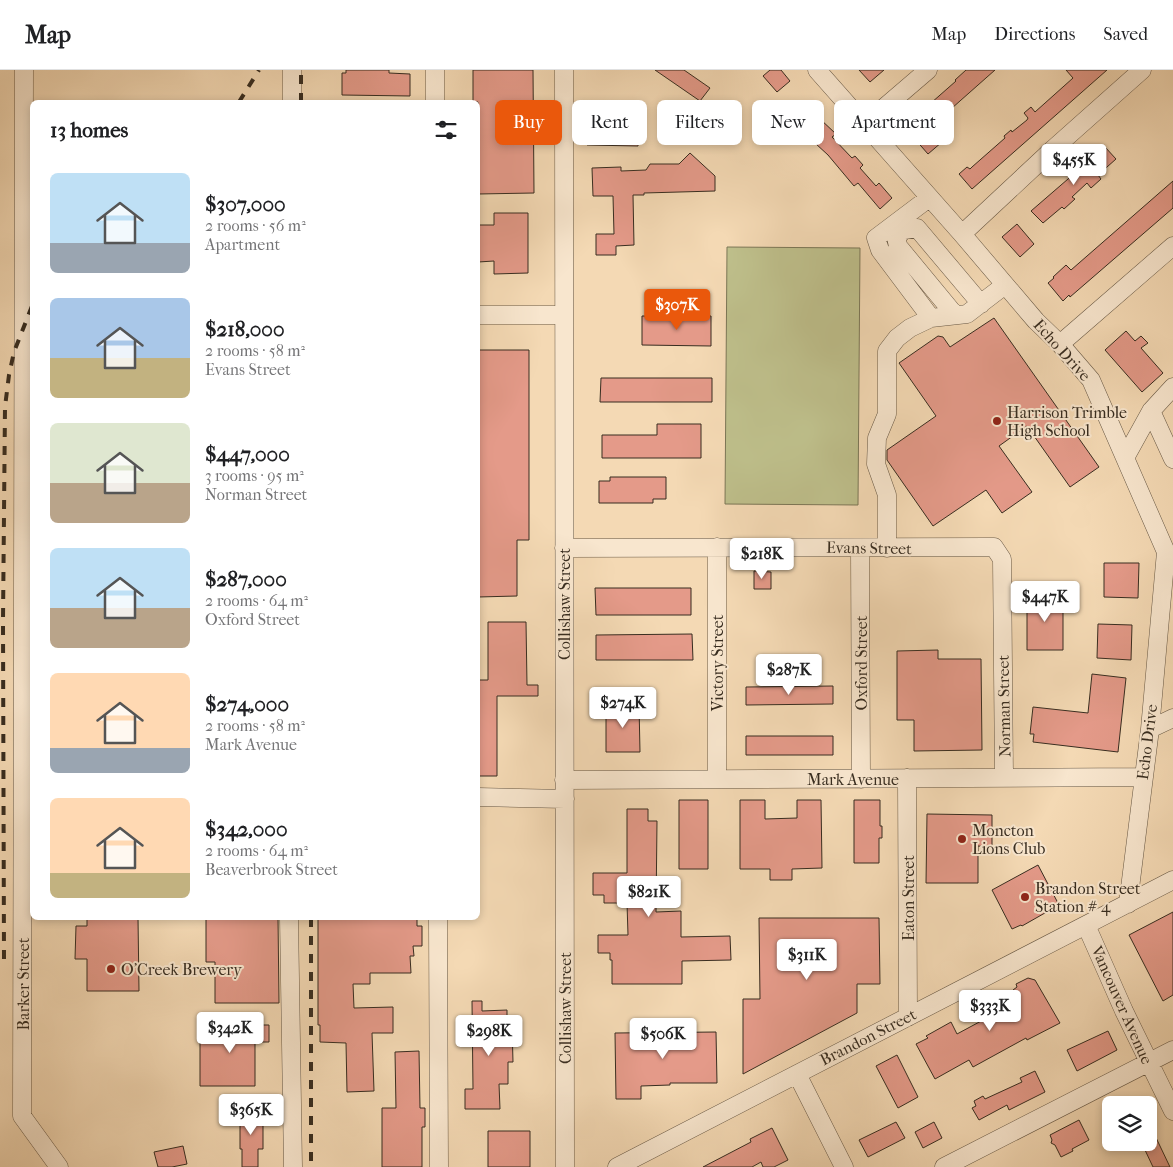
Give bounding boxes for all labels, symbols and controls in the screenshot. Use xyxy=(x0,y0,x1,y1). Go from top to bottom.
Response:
text: Map xyxy=(25,21,71,49)
text: Map xyxy=(932,24,966,45)
text: Directions xyxy=(994,24,1075,45)
text: Saved xyxy=(1103,24,1148,45)
chip: Buy xyxy=(495,100,562,145)
chip: Rent xyxy=(572,100,647,145)
chip: Filters xyxy=(657,100,742,145)
chip: New xyxy=(752,100,824,145)
chip: Apartment xyxy=(834,100,954,145)
icon: filters xyxy=(432,116,460,144)
text: 13 homes xyxy=(50,118,128,142)
pin: $455K xyxy=(1039,144,1109,186)
text: $455K xyxy=(1052,150,1096,169)
text: $307,000 xyxy=(205,192,286,216)
icon: home xyxy=(90,193,150,253)
text: 2 rooms · 56 m² xyxy=(205,216,306,235)
text: Apartment xyxy=(205,235,280,254)
pin: $307K xyxy=(642,288,712,331)
text: $307K xyxy=(655,295,699,314)
street label: Echo Drive xyxy=(1029,315,1095,385)
text: $218,000 xyxy=(205,317,285,341)
icon: home xyxy=(90,318,150,378)
text: 2 rooms · 58 m² xyxy=(205,341,305,360)
text: Evans Street xyxy=(205,360,291,379)
place label: Harrison Trimble High School xyxy=(1007,403,1127,440)
marker: Harrison Trimble High School xyxy=(991,415,1003,427)
text: $447,000 xyxy=(205,442,290,466)
icon: home xyxy=(90,443,150,503)
text: 3 rooms · 95 m² xyxy=(205,466,304,485)
text: Norman Street xyxy=(205,485,307,504)
pin: $218K xyxy=(727,538,797,580)
street label: Evans Street xyxy=(826,538,912,558)
text: $218K xyxy=(741,544,783,563)
street label: Collishaw Street xyxy=(555,548,574,660)
text: $287,000 xyxy=(205,567,287,591)
icon: home xyxy=(90,568,150,628)
pin: $447K xyxy=(1010,580,1080,623)
text: $447K xyxy=(1022,587,1068,606)
text: 2 rooms · 64 m² xyxy=(205,591,308,610)
text: Oxford Street xyxy=(205,610,300,629)
street label: Victory Street xyxy=(708,614,727,712)
street label: Oxford Street xyxy=(852,615,871,710)
pin: $287K xyxy=(754,654,824,696)
street label: Norman Street xyxy=(994,654,1014,757)
text: $287K xyxy=(767,660,811,679)
pin: $274K xyxy=(588,686,658,729)
text: $274,000 xyxy=(205,692,289,716)
icon: home xyxy=(90,693,150,753)
text: $274K xyxy=(600,693,646,712)
street label: Echo Drive xyxy=(1133,703,1161,781)
text: 2 rooms · 58 m² xyxy=(205,716,305,735)
text: Mark Avenue xyxy=(205,735,297,754)
street label: Mark Avenue xyxy=(807,770,899,789)
text: $342,000 xyxy=(205,817,287,841)
icon: home xyxy=(90,818,150,878)
place label: Moncton Lions Club xyxy=(972,821,1045,858)
marker: Moncton Lions Club xyxy=(956,833,968,845)
text: 2 rooms · 64 m² xyxy=(205,841,308,860)
street label: Eaton Street xyxy=(899,855,918,941)
text: Beaverbrook Street xyxy=(205,860,338,879)
pin: $821K xyxy=(614,876,684,918)
place label: Brandon Street Station # 4 xyxy=(1035,879,1141,916)
text: $821K xyxy=(628,882,670,901)
marker: Brandon Street Station # 4 xyxy=(1019,891,1031,903)
street label: Barker Street xyxy=(14,937,33,1030)
pin: $311K xyxy=(772,938,842,981)
street label: Vancouver Avenue xyxy=(1087,942,1157,1067)
text: $311K xyxy=(788,945,826,964)
street label: Collishaw Street xyxy=(556,952,575,1064)
place label: O'Creek Brewery xyxy=(121,960,242,979)
marker: O'Creek Brewery xyxy=(105,963,117,975)
pin: $333K xyxy=(955,990,1025,1032)
text: $333K xyxy=(970,996,1010,1015)
street label: Brandon Street xyxy=(817,1004,920,1069)
pin: $342K xyxy=(195,1012,265,1054)
pin: $298K xyxy=(454,1014,524,1057)
text: $342K xyxy=(208,1018,252,1037)
pin: $506K xyxy=(628,1018,698,1060)
text: $298K xyxy=(466,1021,512,1040)
text: $506K xyxy=(641,1024,685,1043)
pin: $365K xyxy=(216,1094,286,1136)
map controls xyxy=(1102,1096,1157,1151)
button: layers xyxy=(1102,1096,1157,1151)
text: $365K xyxy=(230,1100,272,1119)

